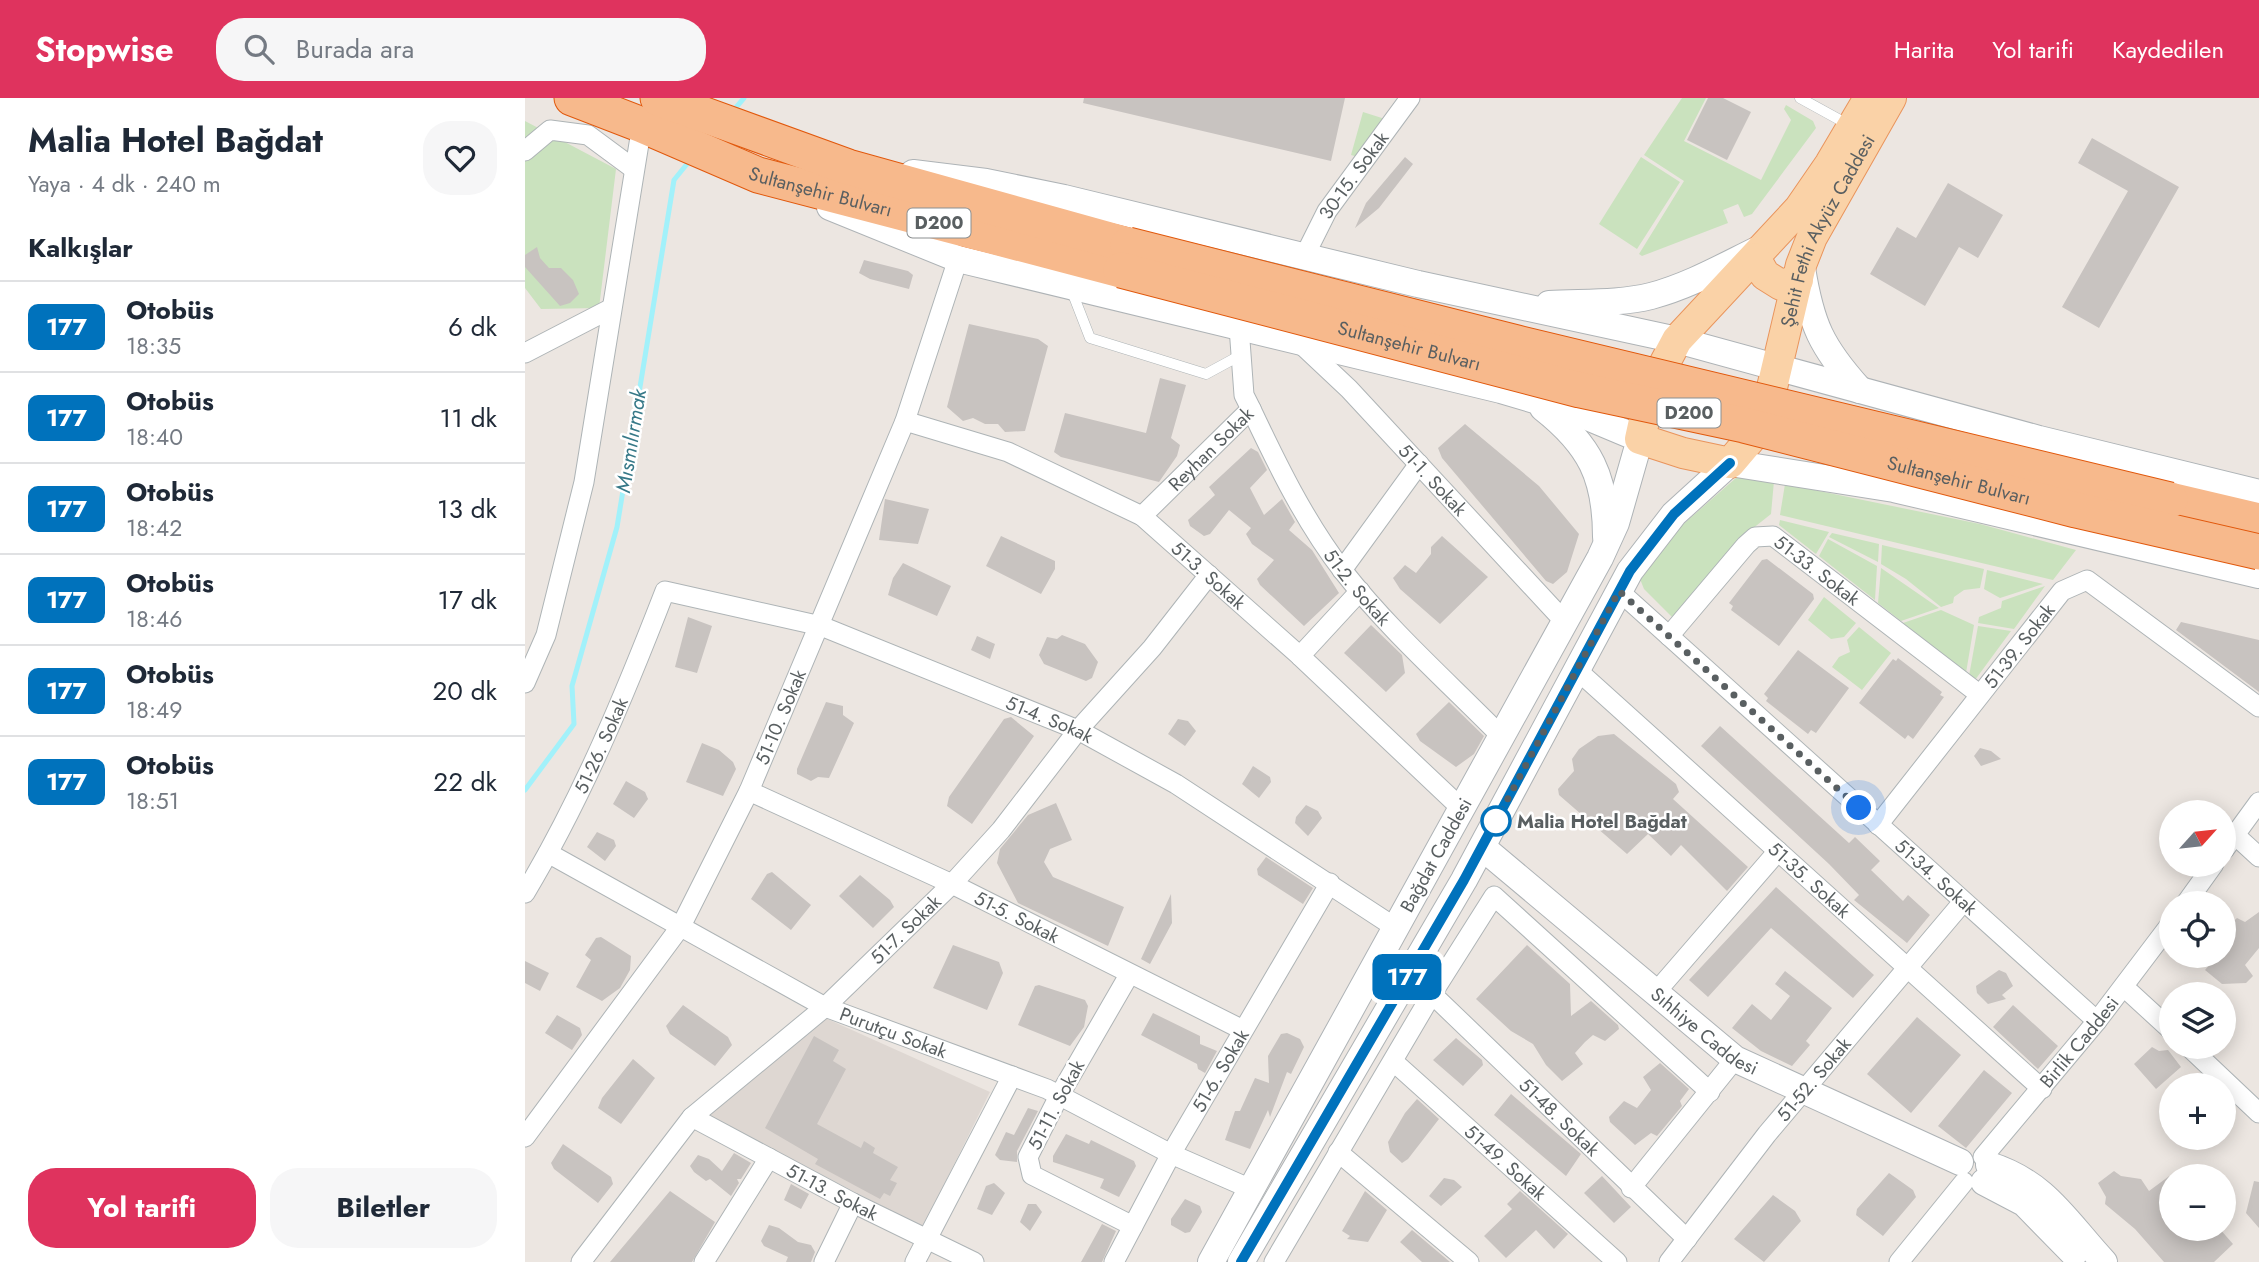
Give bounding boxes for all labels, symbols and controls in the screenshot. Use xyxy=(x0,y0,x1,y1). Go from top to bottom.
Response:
search box xyxy=(216,18,706,81)
text: Stopwise xyxy=(35,26,174,73)
icon: search xyxy=(240,30,278,68)
text: Burada ara xyxy=(296,30,414,68)
text: Harita xyxy=(1894,32,1954,67)
text: Yol tarifi xyxy=(1992,32,2074,67)
text: Kaydedilen xyxy=(2112,32,2224,67)
text: Malia Hotel Bağdat xyxy=(28,117,323,164)
button: heart xyxy=(423,121,497,195)
street label: 30-15. Sokak xyxy=(1312,125,1395,223)
street label: Şehit Fethi Akyüz Caddesi xyxy=(1773,129,1881,330)
street label: Sultanşehir Bulvarı xyxy=(744,159,895,223)
text: Yaya · 4 dk · 240 m xyxy=(28,167,221,201)
road number: D200 xyxy=(907,208,971,238)
text: Kalkışlar xyxy=(28,229,133,267)
text: Otobüs xyxy=(126,291,214,329)
text: 6 dk xyxy=(448,308,497,346)
text: 177 xyxy=(46,309,87,344)
street label: Sultanşehir Bulvarı xyxy=(1335,314,1484,377)
text: 18:35 xyxy=(126,329,181,363)
text: Otobüs xyxy=(126,382,214,420)
water label: Mısmılırmak xyxy=(608,386,654,495)
road number: D200 xyxy=(1657,398,1721,428)
text: 11 dk xyxy=(440,399,497,437)
text: 177 xyxy=(46,400,87,435)
street label: Reyhan Sokak xyxy=(1162,400,1260,497)
text: 18:40 xyxy=(126,420,183,454)
street label: 51-1. Sokak xyxy=(1392,437,1474,522)
street label: Sultanşehir Bulvarı xyxy=(1884,449,2034,511)
text: Otobüs xyxy=(126,473,214,511)
text: 13 dk xyxy=(437,490,497,528)
text: 177 xyxy=(46,491,87,526)
text: 18:42 xyxy=(126,511,182,545)
street label: 51-33. Sokak xyxy=(1769,528,1866,612)
street label: 51-3. Sokak xyxy=(1165,535,1252,616)
street label: 51-2. Sokak xyxy=(1317,543,1397,632)
text: Otobüs xyxy=(126,564,214,602)
text: 17 dk xyxy=(438,581,497,619)
text: 177 xyxy=(46,582,87,617)
street label: 51-39. Sokak xyxy=(1977,597,2061,694)
text: 18:46 xyxy=(126,602,182,636)
text: Otobüs xyxy=(126,655,214,693)
street label: 51-10. Sokak xyxy=(748,664,813,769)
text: 20 dk xyxy=(433,672,497,710)
text: 177 xyxy=(46,673,87,708)
street label: 51-4. Sokak xyxy=(1002,689,1099,750)
street label: 51-26. Sokak xyxy=(567,692,634,798)
text: 18:49 xyxy=(126,693,182,727)
text: Otobüs xyxy=(126,746,214,784)
text: 22 dk xyxy=(433,763,497,801)
text: 177 xyxy=(46,764,87,799)
text: 18:51 xyxy=(126,784,179,818)
your location xyxy=(1841,790,1876,825)
street label: Bağdat Caddesi xyxy=(1393,793,1479,917)
north arrow xyxy=(2159,800,2237,877)
map controls xyxy=(2159,800,2236,1241)
marker: Malia Hotel Bağdat xyxy=(1481,806,1511,836)
place label: Malia Hotel Bağdat xyxy=(1517,808,1687,835)
street label: 51-34. Sokak xyxy=(1889,832,1984,921)
street label: 51-35. Sokak xyxy=(1762,835,1857,924)
street label: 51-5. Sokak xyxy=(970,884,1065,950)
street label: 51-7. Sokak xyxy=(864,888,947,970)
button: locate xyxy=(2159,891,2236,968)
line badge: 177 xyxy=(1367,954,1447,1000)
text: 177 xyxy=(1386,959,1428,994)
street label: Sıhhiye Caddesi xyxy=(1645,980,1762,1081)
button: layers xyxy=(2159,982,2236,1059)
street label: Birlik Caddesi xyxy=(2033,990,2125,1094)
street label: Purutçu Sokak xyxy=(836,1000,952,1065)
street label: 51-6. Sokak xyxy=(1185,1023,1255,1117)
street label: 51-52. Sokak xyxy=(1770,1031,1857,1127)
street label: 51-11. Sokak xyxy=(1021,1055,1091,1155)
street label: 51-48. Sokak xyxy=(1513,1071,1606,1162)
button: + xyxy=(2159,1073,2236,1150)
street label: 51-49. Sokak xyxy=(1459,1118,1553,1207)
street label: 51-13. Sokak xyxy=(782,1156,883,1227)
button: − xyxy=(2159,1164,2236,1241)
button: Yol tarifi xyxy=(28,1168,256,1248)
button: Biletler xyxy=(270,1168,497,1248)

